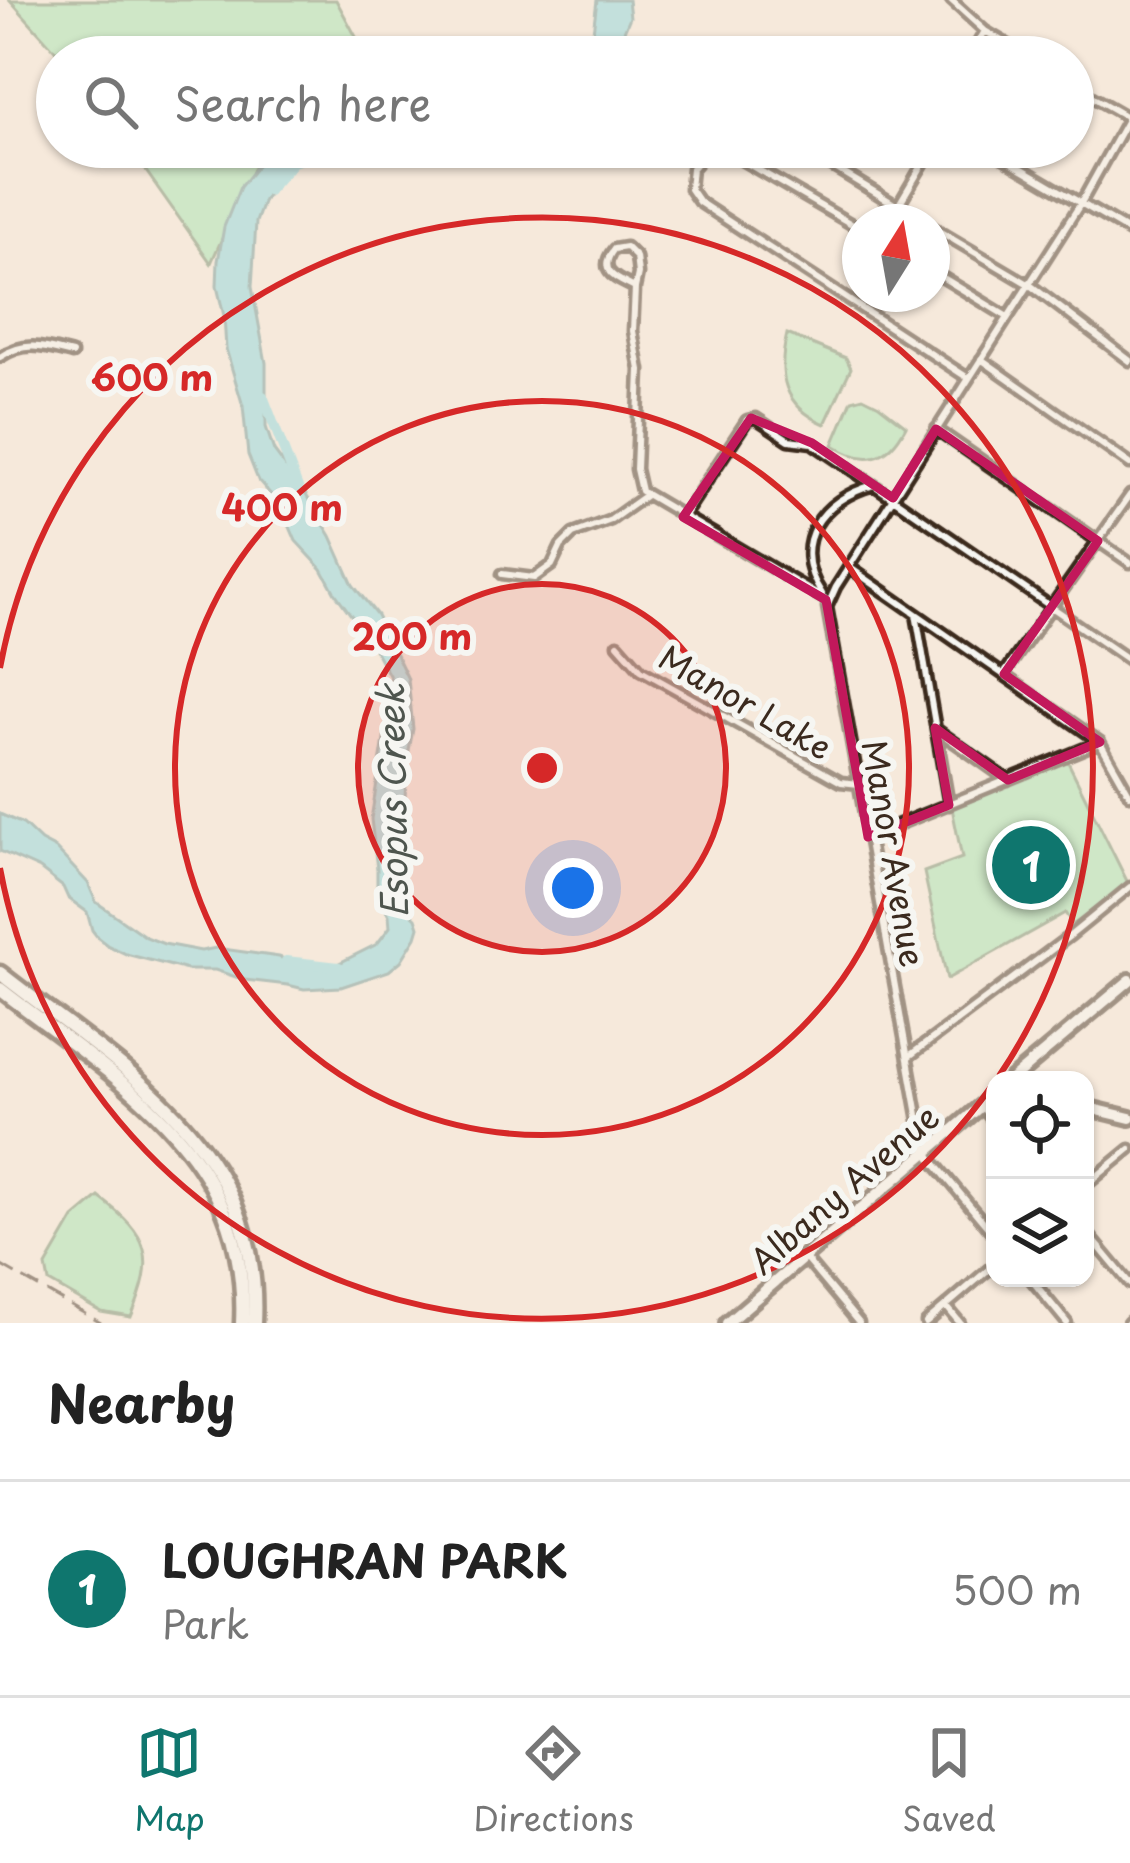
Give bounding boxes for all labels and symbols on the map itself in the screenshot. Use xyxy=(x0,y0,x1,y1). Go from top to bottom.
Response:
north arrow xyxy=(842,204,950,312)
text: 600 m xyxy=(91,349,213,403)
text: 400 m xyxy=(221,479,343,533)
text: 200 m xyxy=(352,608,472,662)
street label: Manor Lake xyxy=(650,631,842,771)
water label: Esopus Creek xyxy=(362,682,420,918)
street label: Manor Avenue xyxy=(850,736,940,970)
centre of rings xyxy=(521,747,563,789)
pin: 1 xyxy=(992,820,1070,910)
your location xyxy=(543,858,603,918)
street label: Albany Avenue xyxy=(737,1091,949,1285)

